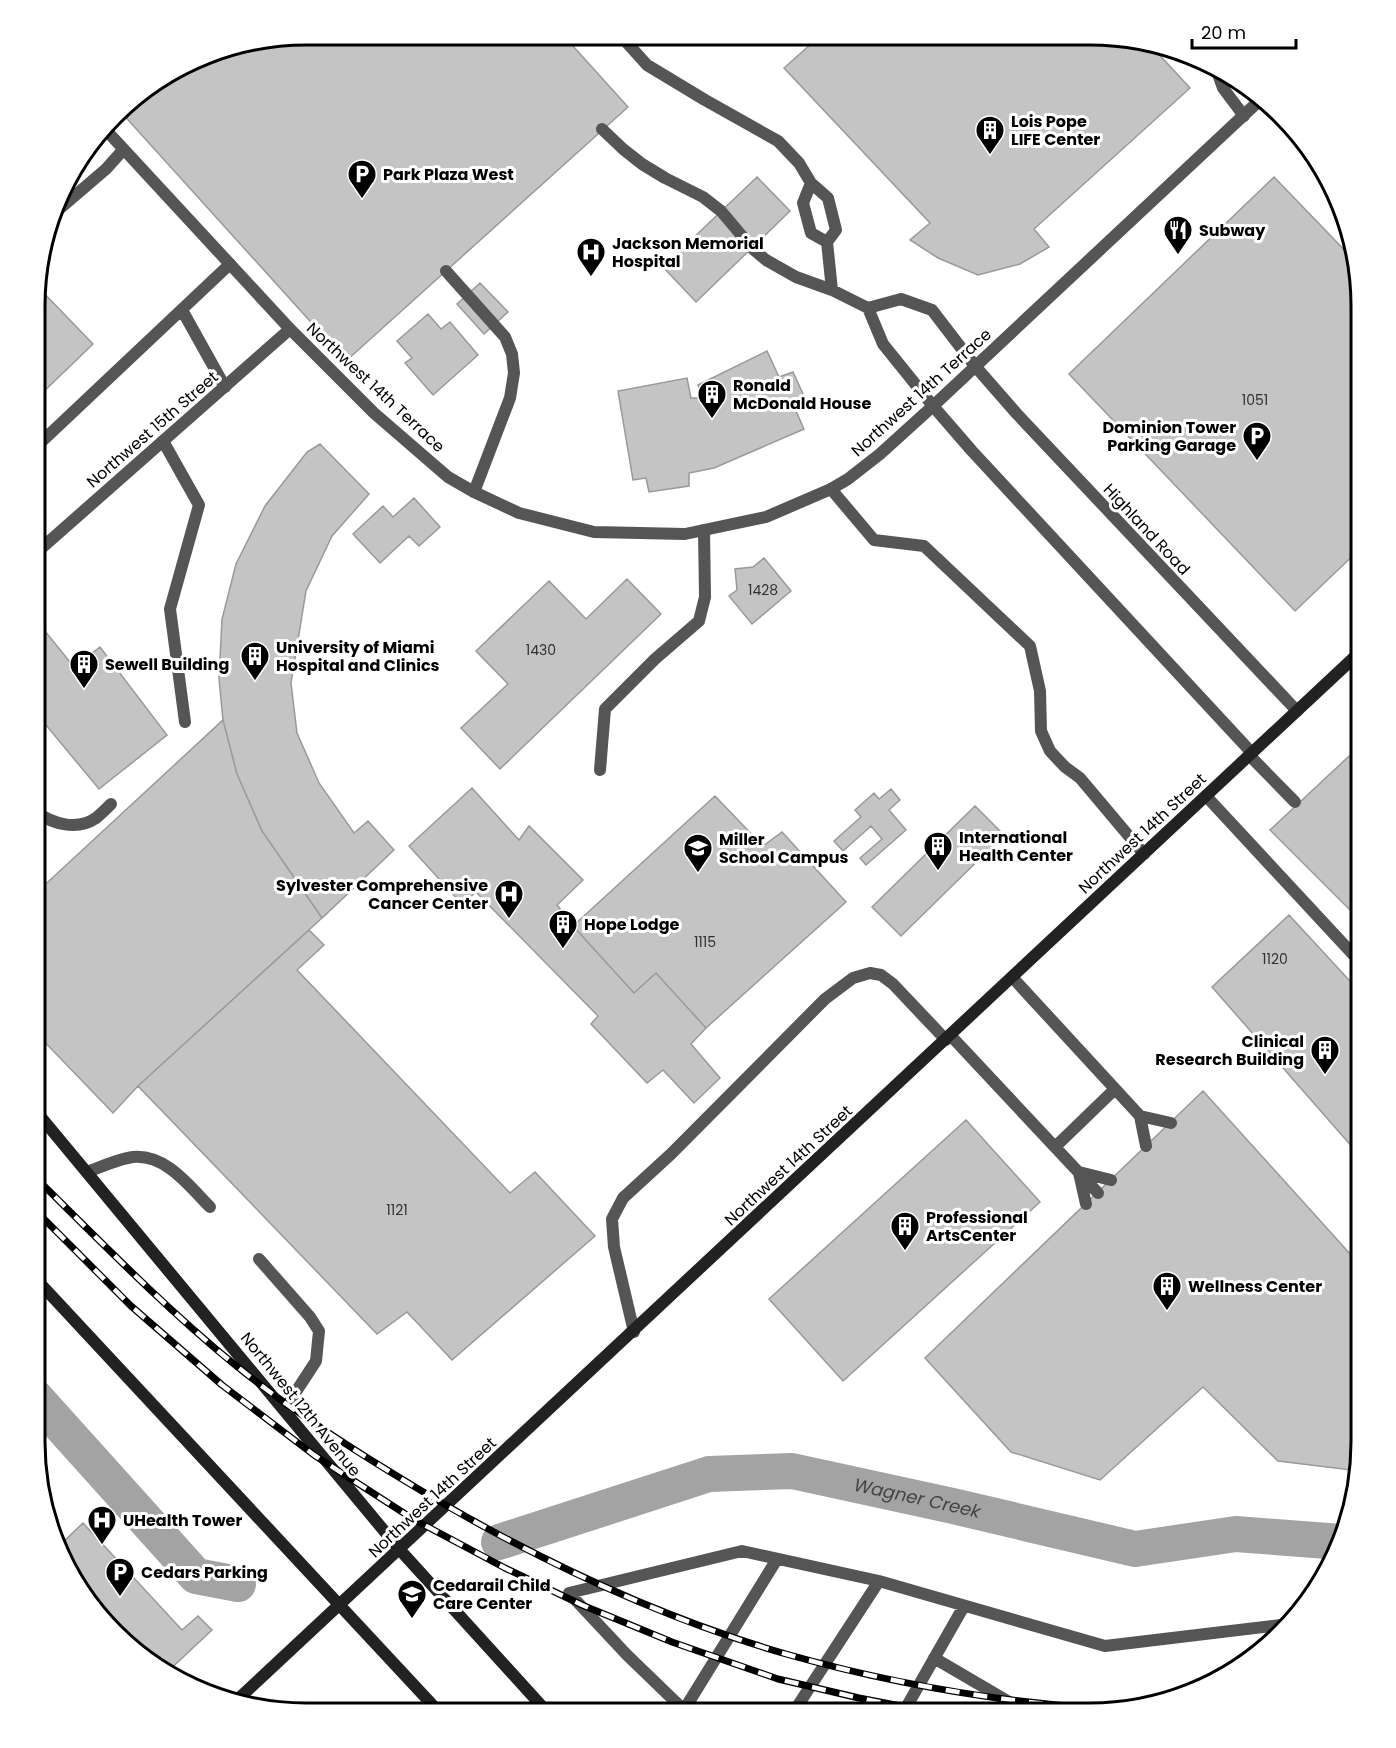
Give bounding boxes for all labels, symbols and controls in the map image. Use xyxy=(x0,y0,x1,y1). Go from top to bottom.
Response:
scale bar xyxy=(1192,12,1296,50)
text: 20 m xyxy=(1201,20,1246,45)
place label: Lois Pope LIFE Center xyxy=(1011,110,1100,151)
building icon: Lois Pope LIFE Center xyxy=(974,114,1006,156)
parking icon: Park Plaza West xyxy=(346,158,378,200)
place label: Park Plaza West xyxy=(383,163,514,186)
restaurant icon: Subway xyxy=(1162,214,1194,256)
place label: Subway xyxy=(1199,219,1266,242)
place label: Jackson Memorial Hospital xyxy=(612,232,764,273)
hospital icon: Jackson Memorial Hospital xyxy=(575,236,607,278)
street label: Northwest 14th Terrace xyxy=(301,317,450,458)
street label: Northwest 14th Terrace xyxy=(846,323,997,462)
street label: Northwest 15th Street xyxy=(82,366,223,493)
place label: Ronald McDonald House xyxy=(733,374,871,415)
building icon: Ronald McDonald House xyxy=(696,378,728,420)
house number: 1051 xyxy=(1242,390,1268,410)
place label: Dominion Tower Parking Garage xyxy=(1102,416,1236,457)
parking icon: Dominion Tower Parking Garage xyxy=(1241,420,1273,462)
street label: Highland Road xyxy=(1098,478,1195,580)
house number: 1428 xyxy=(748,580,778,600)
place label: University of Miami Hospital and Clinics xyxy=(276,636,440,677)
building icon: University of Miami Hospital and Clinics xyxy=(239,640,271,682)
house number: 1430 xyxy=(526,640,556,660)
building icon: Sewell Building xyxy=(68,648,100,690)
place label: Sewell Building xyxy=(105,653,229,676)
street label: Northwest 14th Street xyxy=(1073,768,1212,899)
place label: International Health Center xyxy=(959,826,1073,867)
place label: Miller School Campus xyxy=(719,828,848,869)
building icon: International Health Center xyxy=(922,830,954,872)
school or university icon: Miller School Campus xyxy=(682,832,714,874)
place label: Sylvester Comprehensive Cancer Center xyxy=(276,874,488,915)
hospital icon: Sylvester Comprehensive Cancer Center xyxy=(493,878,525,920)
building icon: Hope Lodge xyxy=(547,908,579,950)
place label: Hope Lodge xyxy=(584,913,680,936)
house number: 1115 xyxy=(694,932,716,952)
house number: 1120 xyxy=(1262,949,1288,969)
place label: Clinical Research Building xyxy=(1155,1030,1304,1071)
building icon: Clinical Research Building xyxy=(1309,1034,1341,1076)
street label: Northwest 14th Street xyxy=(719,1100,858,1231)
house number: 1121 xyxy=(386,1200,408,1220)
place label: Professional ArtsCenter xyxy=(926,1206,1028,1247)
building icon: Professional ArtsCenter xyxy=(889,1210,921,1252)
building icon: Wellness Center xyxy=(1151,1270,1183,1312)
place label: Wellness Center xyxy=(1188,1275,1322,1298)
street label: Northwest 12th Avenue xyxy=(235,1327,366,1481)
street label: Northwest 14th Street xyxy=(363,1432,502,1563)
water label: Wagner Creek xyxy=(852,1472,984,1524)
hospital icon: UHealth Tower xyxy=(86,1504,118,1546)
place label: UHealth Tower xyxy=(123,1509,242,1532)
parking icon: Cedars Parking xyxy=(104,1556,136,1598)
place label: Cedars Parking xyxy=(141,1561,268,1584)
place label: Cedarail Child Care Center xyxy=(433,1574,551,1615)
school or university icon: Cedarail Child Care Center xyxy=(396,1578,428,1620)

